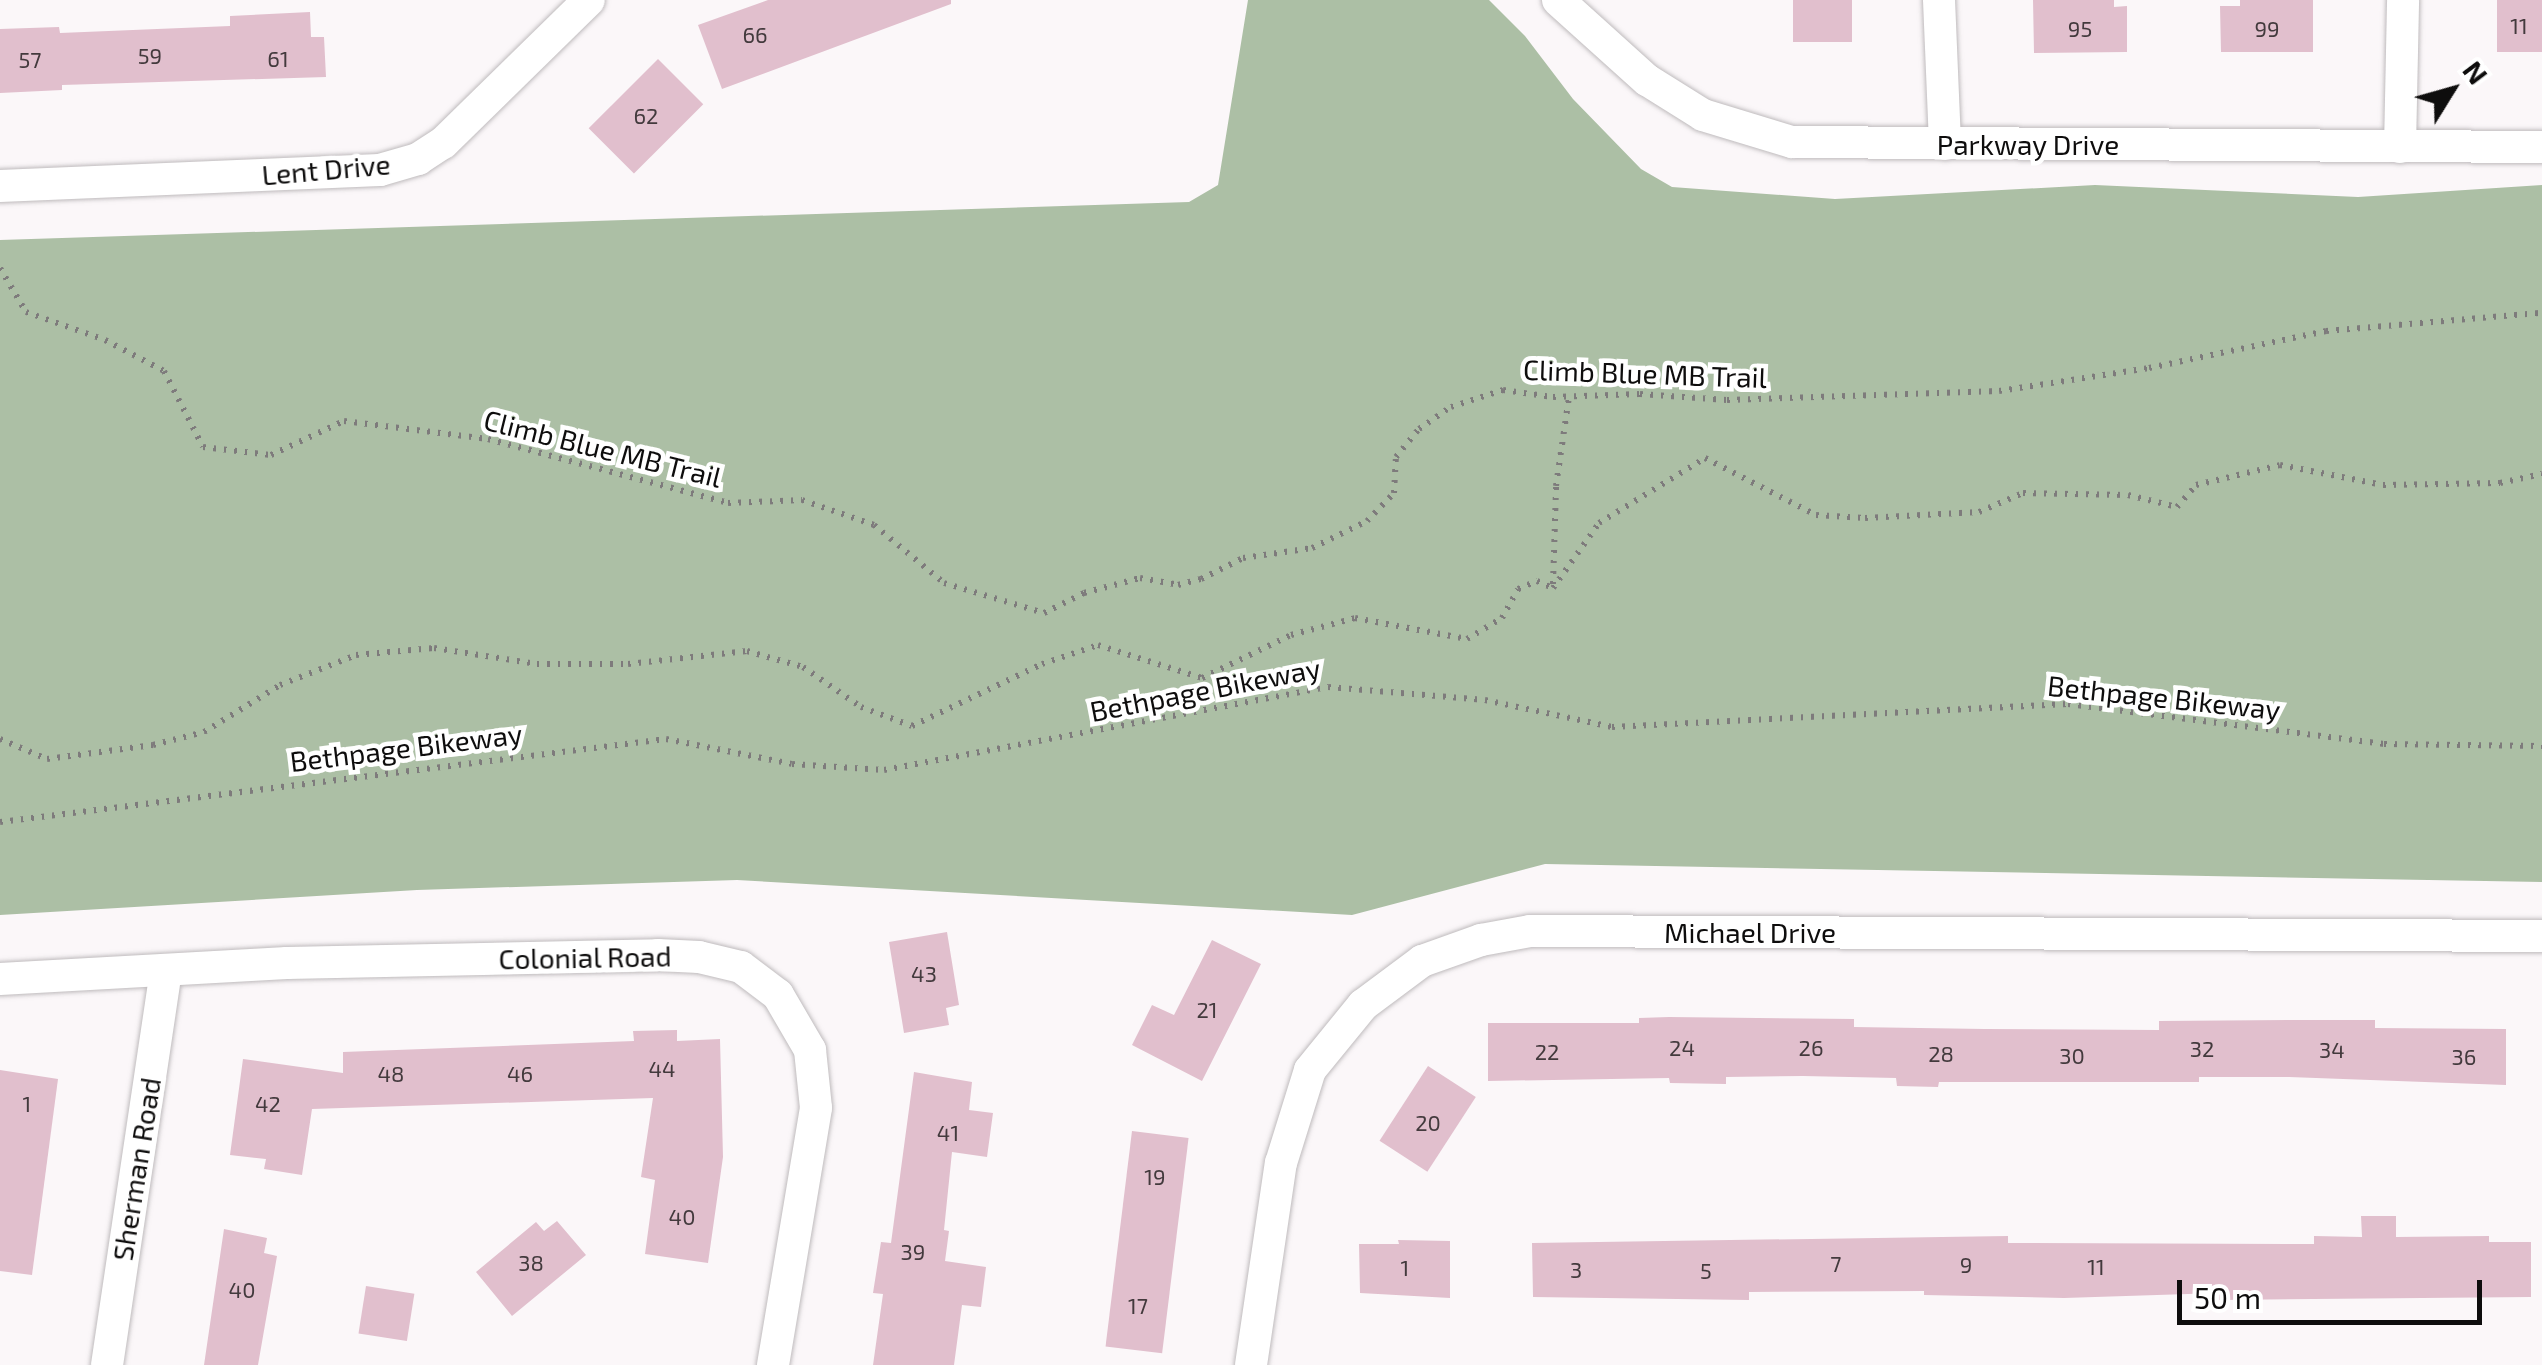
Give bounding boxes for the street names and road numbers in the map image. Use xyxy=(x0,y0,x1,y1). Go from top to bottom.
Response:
street label: Parkway Drive xyxy=(1936,127,2120,161)
street label: Lent Drive xyxy=(260,147,392,191)
street label: Climb Blue MB Trail xyxy=(1522,352,1768,394)
street label: Climb Blue MB Trail xyxy=(480,402,726,494)
street label: Bethpage Bikeway xyxy=(1087,650,1323,728)
street label: Bethpage Bikeway xyxy=(2046,668,2282,726)
street label: Bethpage Bikeway xyxy=(288,716,524,778)
street label: Michael Drive xyxy=(1664,915,1836,949)
street label: Colonial Road xyxy=(498,939,672,975)
street label: Sherman Road xyxy=(105,1075,167,1263)

